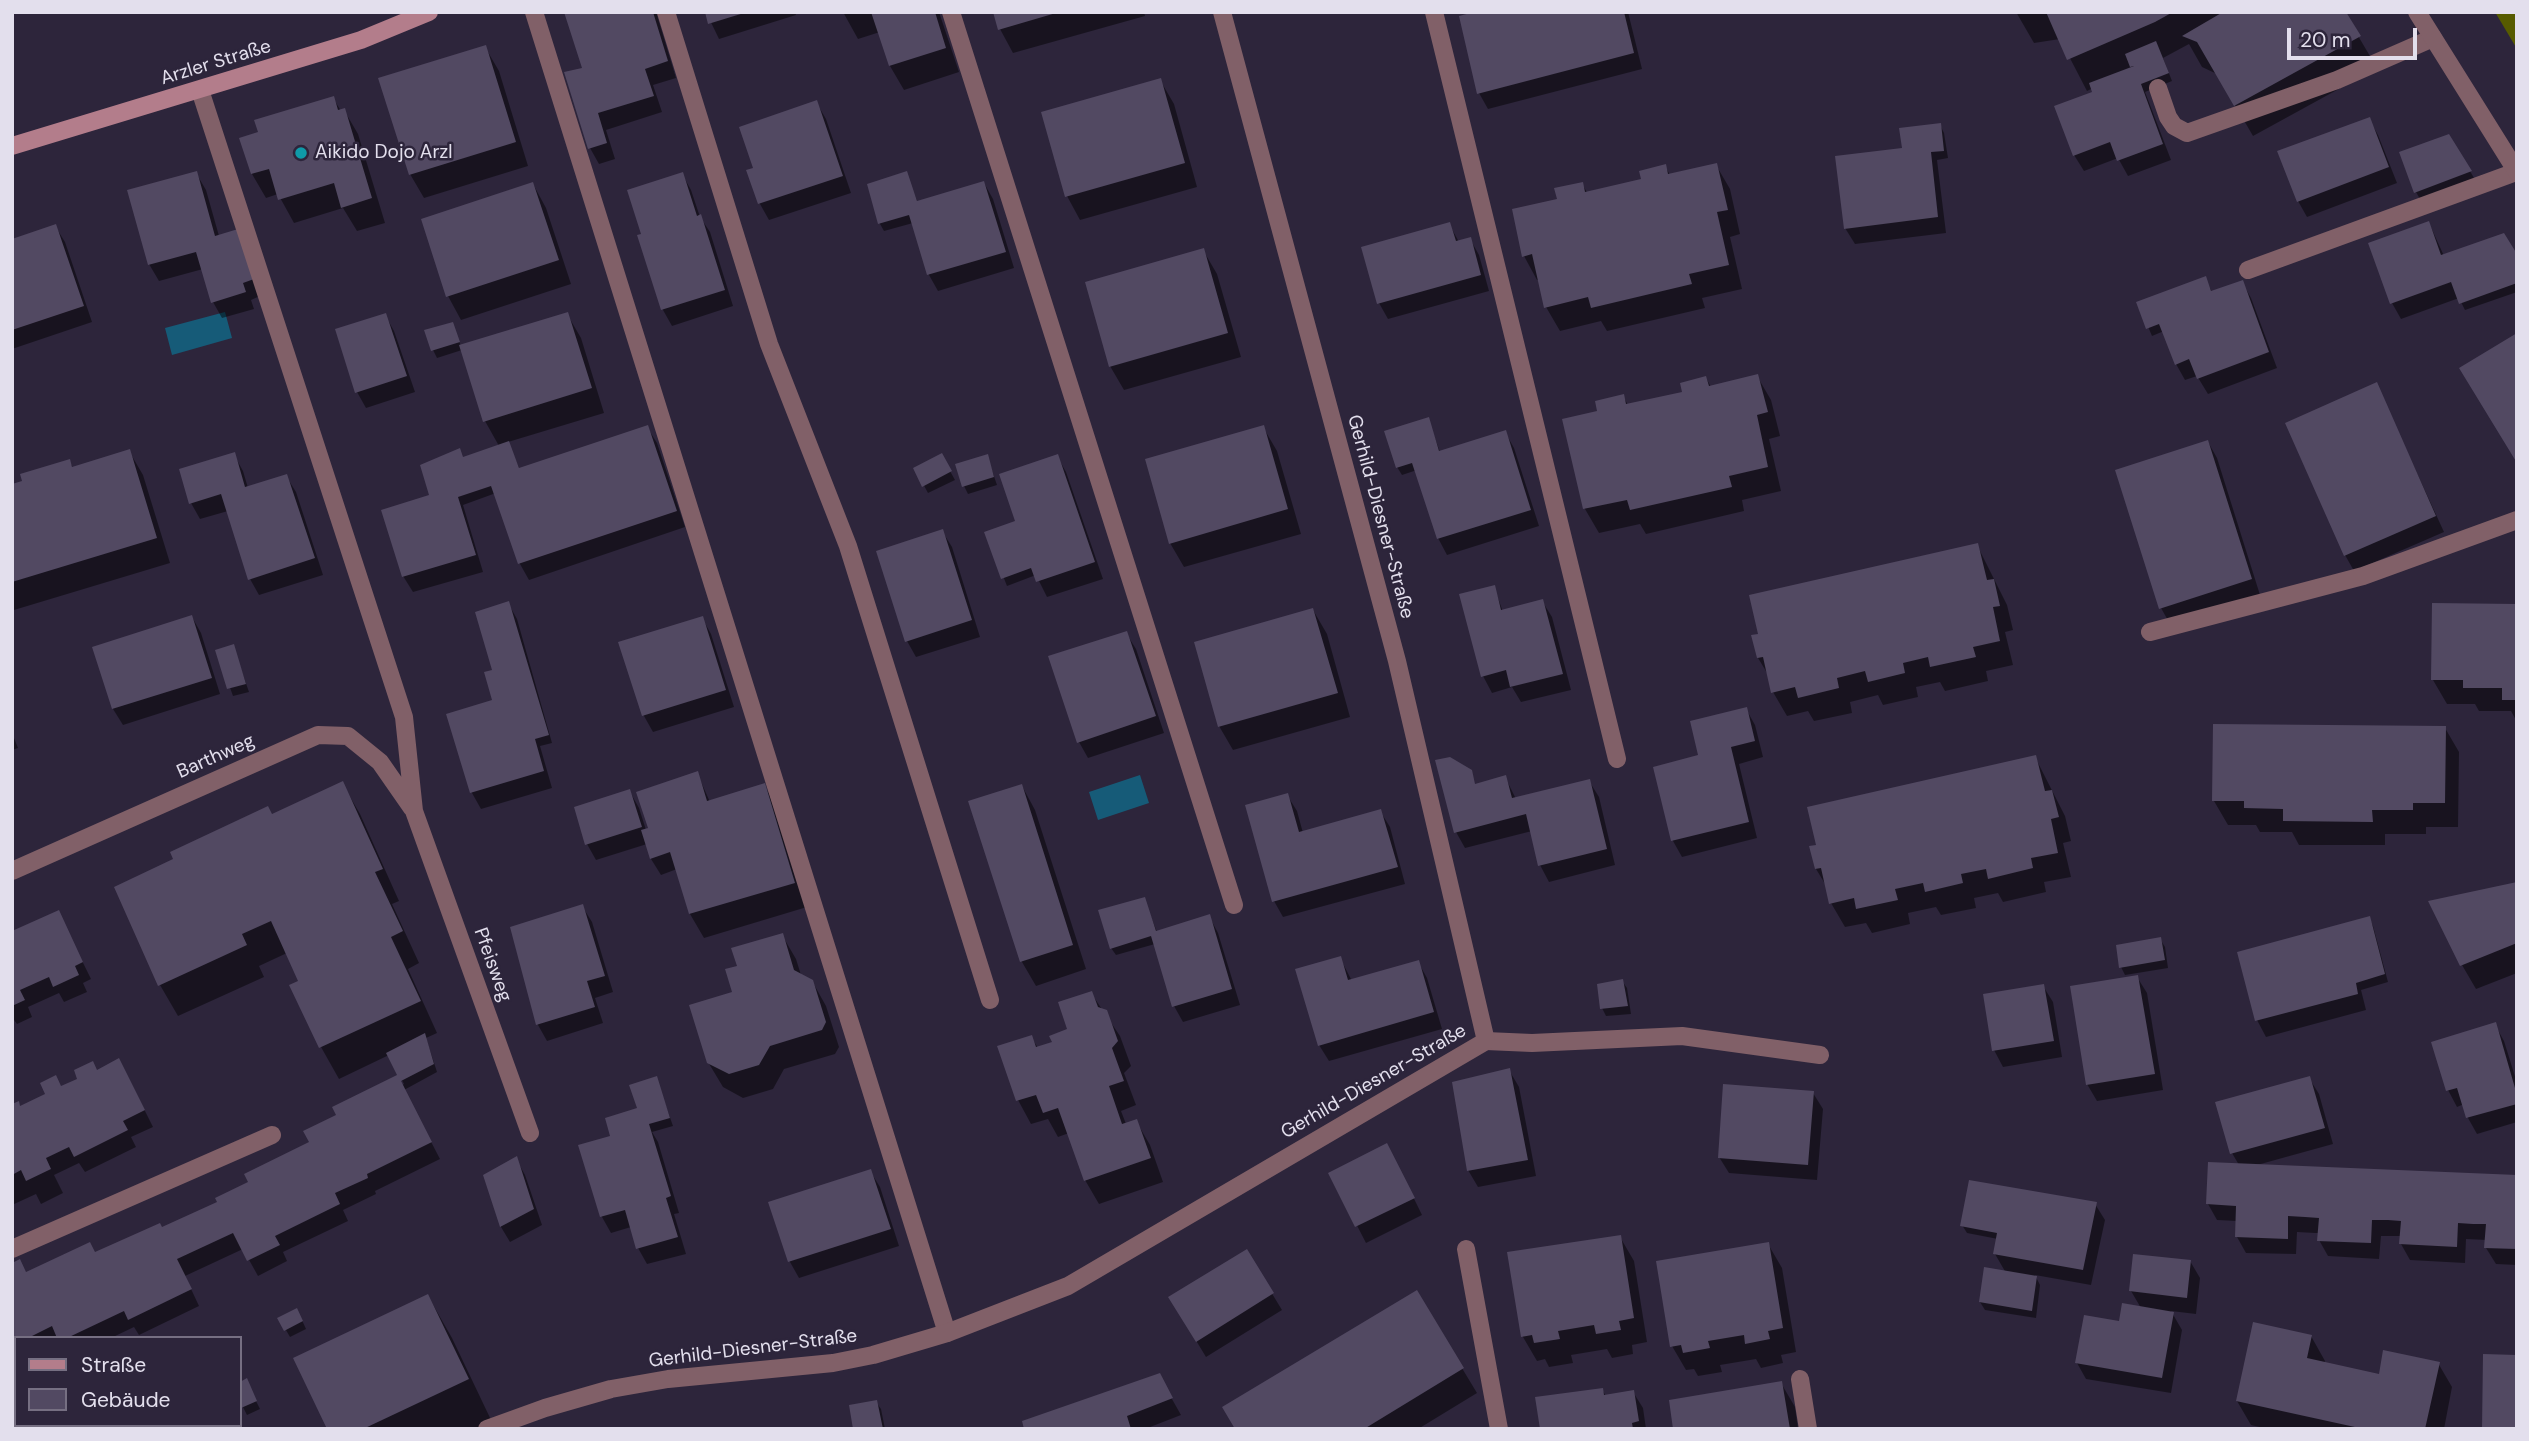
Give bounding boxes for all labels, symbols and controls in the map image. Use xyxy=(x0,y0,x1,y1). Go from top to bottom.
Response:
scale bar xyxy=(2291,14,2420,58)
text: 20 m xyxy=(2300,26,2351,54)
street label: Arzler Straße xyxy=(158,35,274,91)
place label: Aikido Dojo Arzl xyxy=(315,142,452,164)
marker: Aikido Dojo Arzl xyxy=(293,145,309,161)
street label: Gerhild-Diesner-Straße xyxy=(1342,413,1418,621)
street label: Barthweg xyxy=(174,730,258,784)
street label: Pfeisweg xyxy=(468,925,516,1005)
street label: Gerhild-Diesner-Straße xyxy=(1277,1020,1471,1144)
street label: Gerhild-Diesner-Straße xyxy=(647,1325,859,1373)
legend xyxy=(14,1336,242,1427)
text: Straße xyxy=(81,1351,146,1379)
text: Gebäude xyxy=(81,1386,171,1414)

